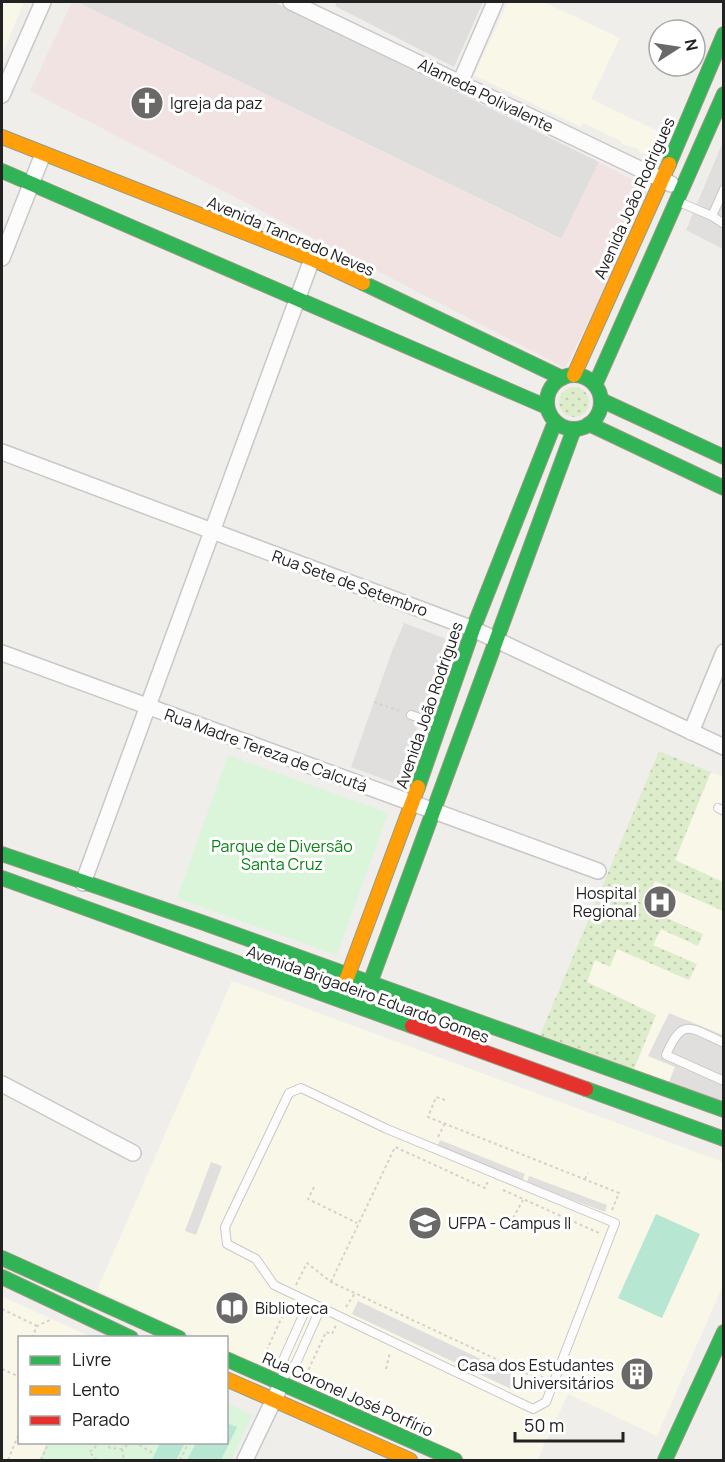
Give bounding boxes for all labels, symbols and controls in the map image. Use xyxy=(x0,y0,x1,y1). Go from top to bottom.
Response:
north arrow xyxy=(647,18,707,78)
text: N xyxy=(680,37,704,53)
street label: Alameda Polivalente xyxy=(415,53,557,137)
church icon: Igreja da paz xyxy=(129,85,165,121)
place label: Igreja da paz xyxy=(170,92,263,114)
street label: Avenida João Rodrigues xyxy=(588,114,680,282)
street label: Avenida Tancredo Neves xyxy=(204,191,378,281)
street label: Rua Sete de Setembro xyxy=(269,545,431,621)
street label: Avenida João Rodrigues xyxy=(390,619,468,791)
street label: Rua Madre Tereza de Calcutá xyxy=(162,703,370,797)
park label: Parque de Diversão Santa Cruz xyxy=(211,835,353,875)
place label: Hospital Regional xyxy=(573,882,637,922)
hospital icon: Hospital Regional xyxy=(642,884,678,920)
street label: Avenida Brigadeiro Eduardo Gomes xyxy=(244,940,492,1048)
school or university icon: UFPA - Campus II xyxy=(407,1205,443,1241)
place label: UFPA - Campus II xyxy=(448,1212,571,1234)
library icon: Biblioteca xyxy=(214,1290,250,1326)
place label: Biblioteca xyxy=(255,1297,328,1319)
legend xyxy=(18,1336,228,1444)
street label: Rua Coronel José Porfírio xyxy=(259,1346,437,1442)
text: Livre xyxy=(72,1347,111,1371)
place label: Casa dos Estudantes Universitários xyxy=(458,1354,614,1394)
building icon: Casa dos Estudantes Universitários xyxy=(619,1356,655,1392)
text: Lento xyxy=(72,1377,120,1401)
scale bar xyxy=(515,1405,623,1443)
text: Parado xyxy=(72,1407,130,1431)
text: 50 m xyxy=(524,1413,564,1437)

